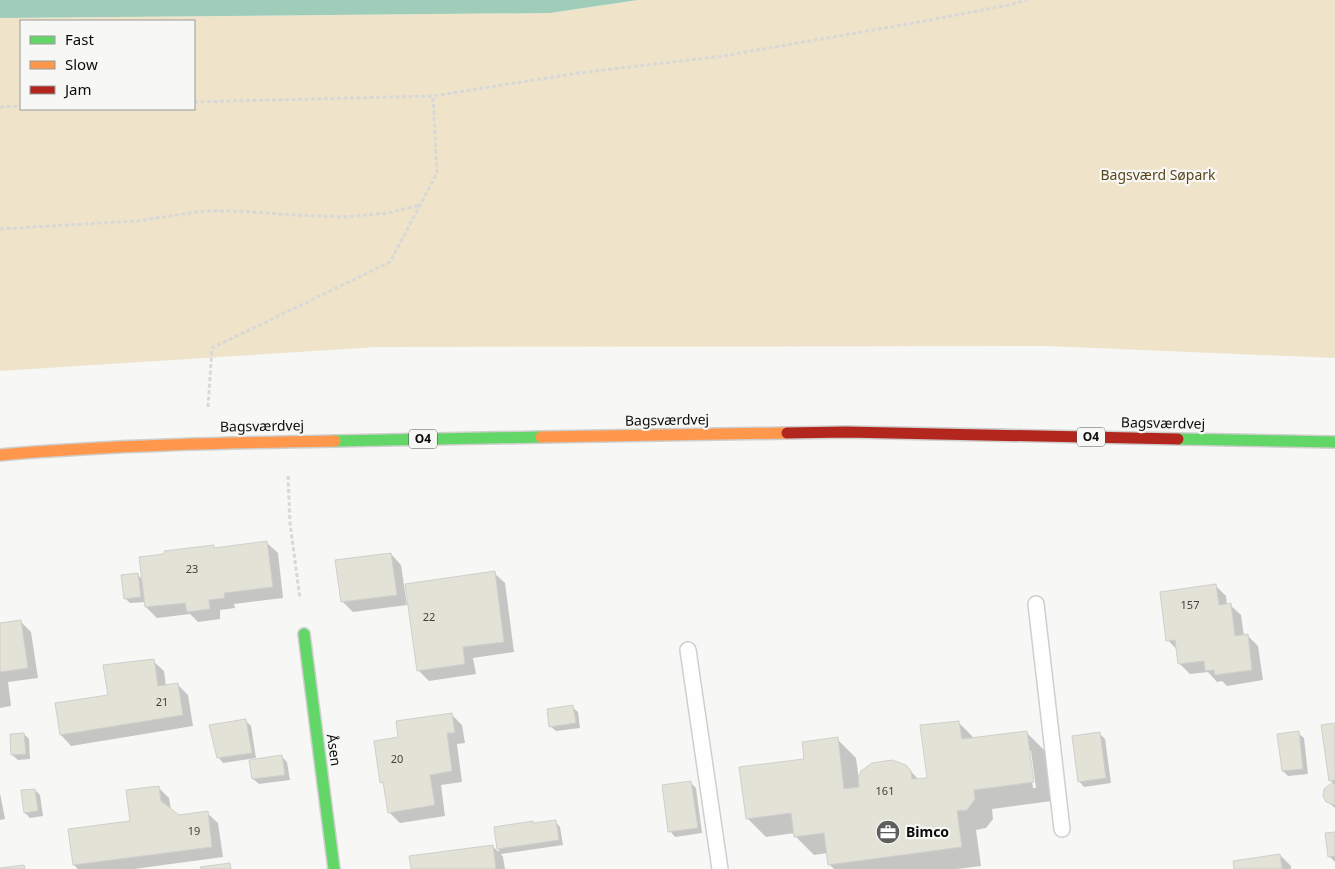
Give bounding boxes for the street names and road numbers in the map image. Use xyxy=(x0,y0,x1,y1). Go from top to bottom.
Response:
street label: Bagsværdvej xyxy=(625,409,709,430)
street label: Bagsværdvej xyxy=(1121,412,1205,433)
street label: Bagsværdvej xyxy=(220,415,304,436)
road number: O4 xyxy=(1077,428,1105,447)
road number: O4 xyxy=(409,429,437,448)
street label: Åsen xyxy=(323,733,346,767)

